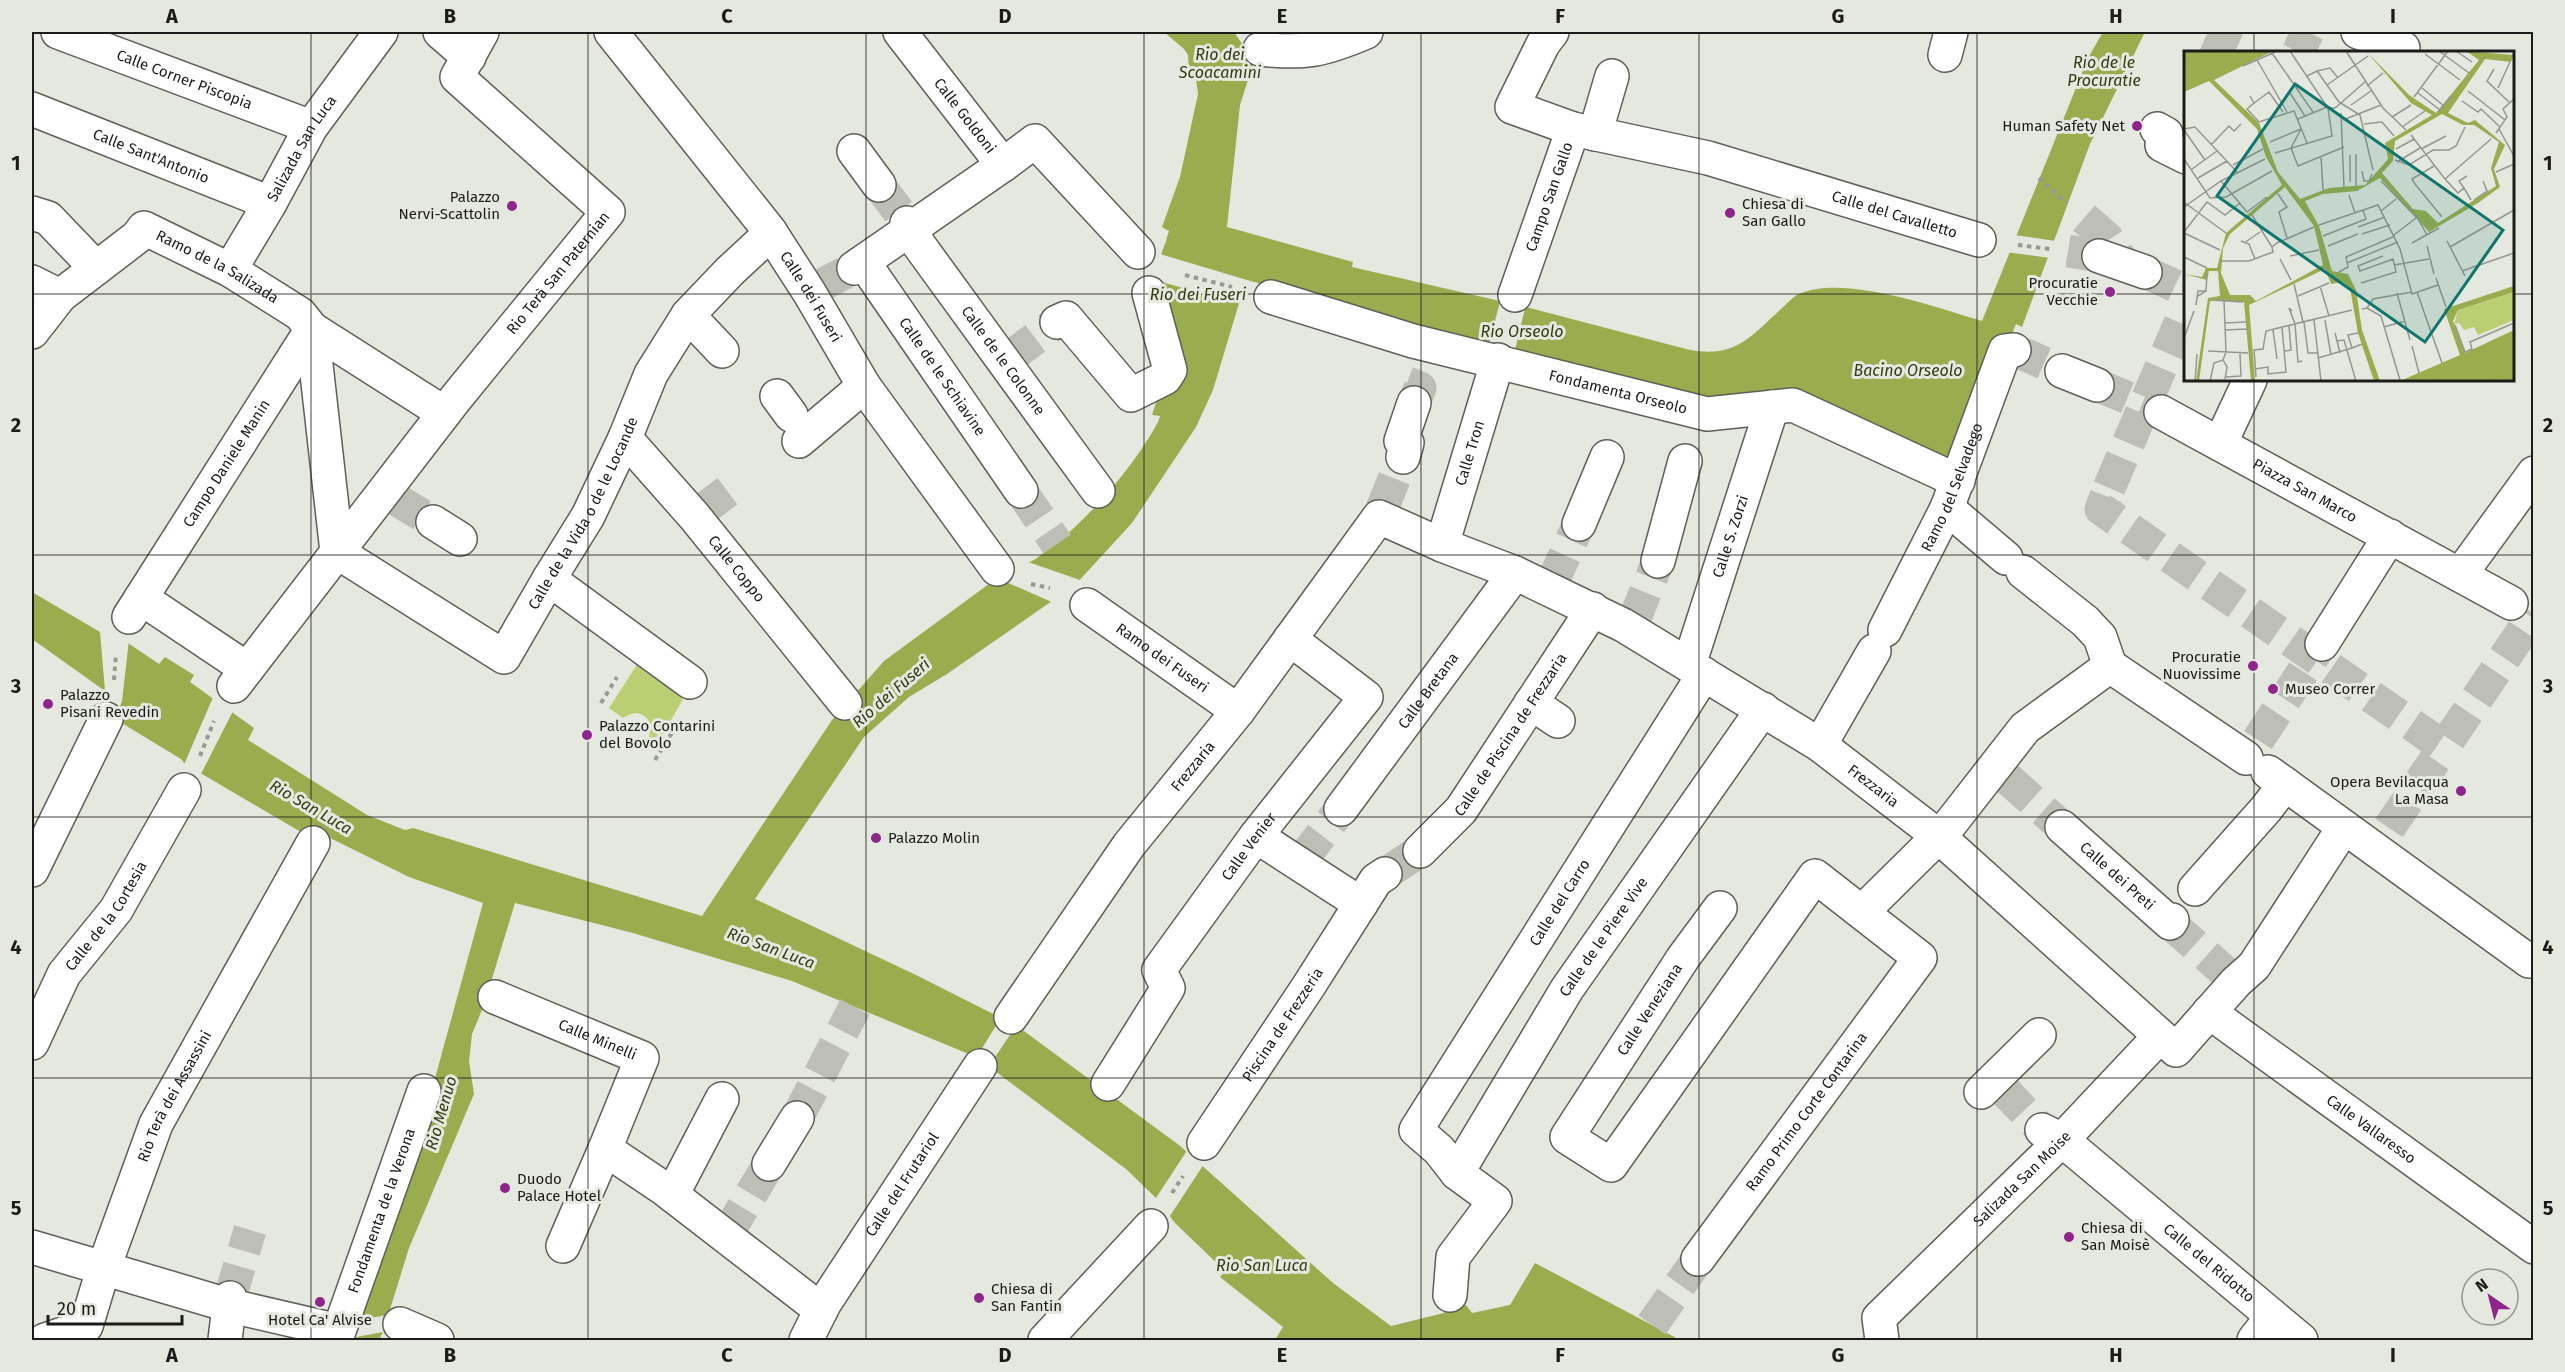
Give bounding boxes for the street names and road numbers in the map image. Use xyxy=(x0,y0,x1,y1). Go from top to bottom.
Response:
street label: Calle Corner Piscopia xyxy=(114,46,255,113)
street label: Calle Goldoni xyxy=(930,75,1000,157)
street label: Salizada San Luca xyxy=(263,92,340,205)
street label: Calle Sant'Antonio xyxy=(90,125,212,187)
street label: Campo San Gallo xyxy=(1522,140,1577,254)
street label: Calle del Cavalletto xyxy=(1829,187,1960,242)
street label: Rio Terà San Paternian xyxy=(503,208,613,338)
street label: Ramo de la Salizada xyxy=(153,226,282,307)
street label: Calle dei Fuseri xyxy=(776,248,845,345)
street label: Calle de le Colonne xyxy=(957,302,1049,419)
street label: Calle de le Schiavine xyxy=(895,314,989,439)
street label: Fondamenta Orseolo xyxy=(1547,366,1689,418)
street label: Campo Daniele Manin xyxy=(179,396,274,531)
street label: Calle de la Vida o de le Locande xyxy=(524,414,642,613)
street label: Calle Tron xyxy=(1451,418,1488,488)
street label: Ramo del Selvadego xyxy=(1917,420,1987,555)
street label: Piazza San Marco xyxy=(2250,455,2360,526)
street label: Calle S. Zorzi xyxy=(1709,493,1752,580)
street label: Calle Coppo xyxy=(704,532,769,606)
street label: Ramo dei Fuseri xyxy=(1113,619,1212,697)
street label: Calle Bretana xyxy=(1394,649,1462,732)
street label: Calle de Piscina de Frezzaria xyxy=(1451,650,1570,820)
street label: Frezzaria xyxy=(1167,738,1219,795)
street label: Frezzaria xyxy=(1844,761,1902,811)
street label: Calle Venier xyxy=(1218,809,1280,884)
street label: Calle dei Preti xyxy=(2076,838,2158,914)
street label: Calle del Carro xyxy=(1526,856,1594,949)
street label: Calle de la Cortesia xyxy=(61,858,151,974)
street label: Calle de le Piere Vive xyxy=(1556,874,1651,1000)
street label: Calle Veneziana xyxy=(1613,960,1686,1059)
street label: Piscina de Frezzeria xyxy=(1238,964,1327,1085)
street label: Calle Minelli xyxy=(556,1015,639,1064)
street label: Rio Terà dei Assassini xyxy=(134,1027,215,1165)
street label: Ramo Primo Corte Contarina xyxy=(1742,1029,1871,1195)
street label: Calle Vallaresso xyxy=(2323,1091,2419,1168)
street label: Fondamenta de la Verona xyxy=(344,1126,419,1296)
street label: Salizada San Moise xyxy=(1970,1127,2075,1230)
street label: Calle del Frutariol xyxy=(862,1129,943,1240)
street label: Calle del Ridotto xyxy=(2160,1220,2258,1306)

